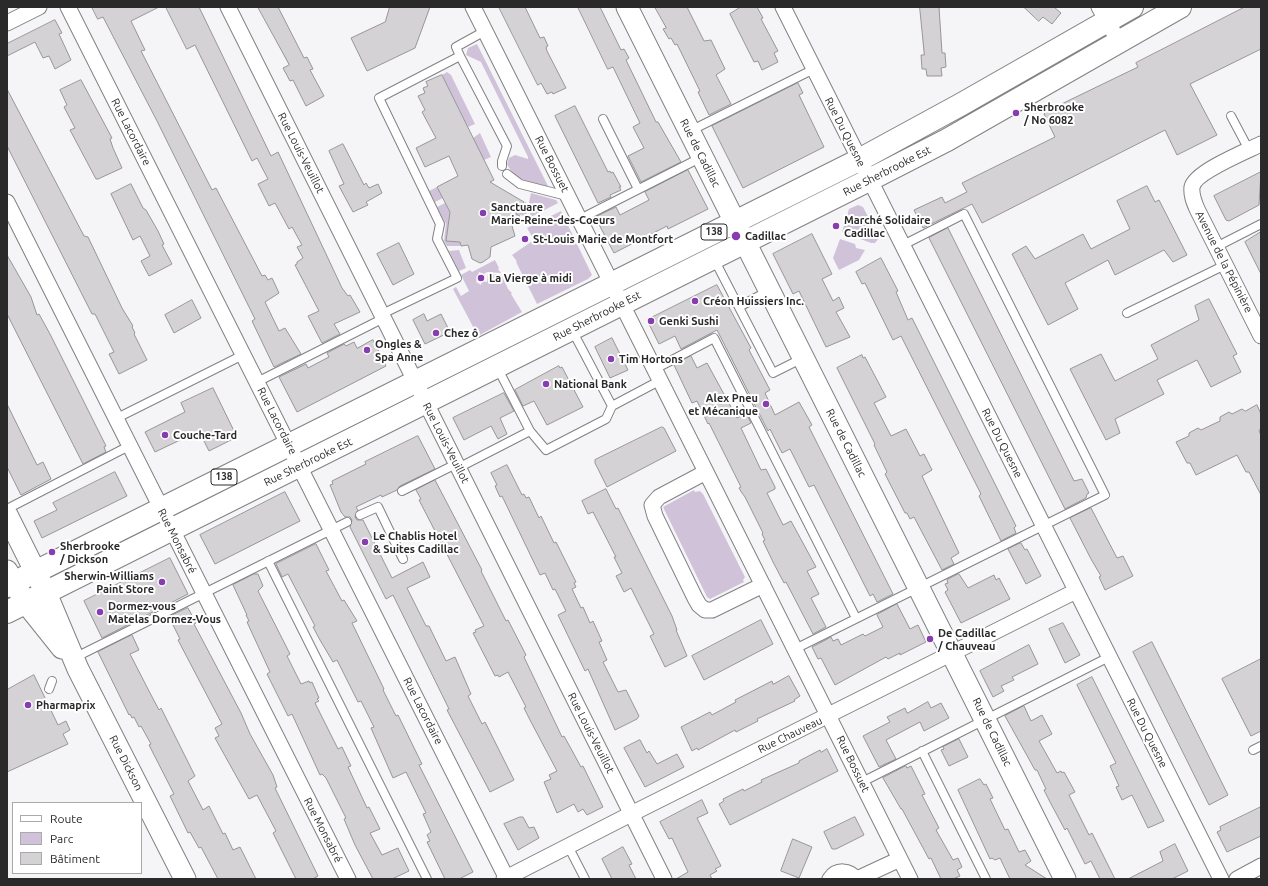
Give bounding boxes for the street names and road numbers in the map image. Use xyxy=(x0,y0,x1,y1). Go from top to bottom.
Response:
street label: Rue Du Quesne xyxy=(822,95,868,169)
street label: Rue Lacordaire xyxy=(108,96,154,168)
street label: Rue Louis-Veuillot xyxy=(275,110,327,196)
street label: Rue de Cadillac xyxy=(677,117,723,189)
street label: Rue Bossuet xyxy=(532,134,572,194)
street label: Rue Sherbrooke Est xyxy=(841,143,933,199)
street label: Avenue de la Pépinière xyxy=(1193,209,1255,315)
road number: 138 xyxy=(701,224,727,240)
street label: Rue Sherbrooke Est xyxy=(551,288,643,344)
street label: Rue Lacordaire xyxy=(254,385,300,457)
street label: Rue Louis-Veuillot xyxy=(420,400,472,486)
street label: Rue Du Quesne xyxy=(979,406,1025,480)
street label: Rue de Cadillac xyxy=(823,407,869,479)
street label: Rue Sherbrooke Est xyxy=(262,435,354,489)
road number: 138 xyxy=(211,469,237,485)
street label: Rue Monsabré xyxy=(155,506,199,576)
street label: Rue Lacordaire xyxy=(400,675,446,747)
street label: Rue Louis-Veuillot xyxy=(565,690,617,776)
street label: Rue de Cadillac xyxy=(970,695,1014,769)
street label: Rue Du Quesne xyxy=(1124,696,1170,770)
street label: Rue Chauveau xyxy=(756,714,824,756)
street label: Rue Dickson xyxy=(106,733,146,793)
street label: Rue Bossuet xyxy=(834,734,872,794)
street label: Rue Monsabré xyxy=(301,795,345,865)

